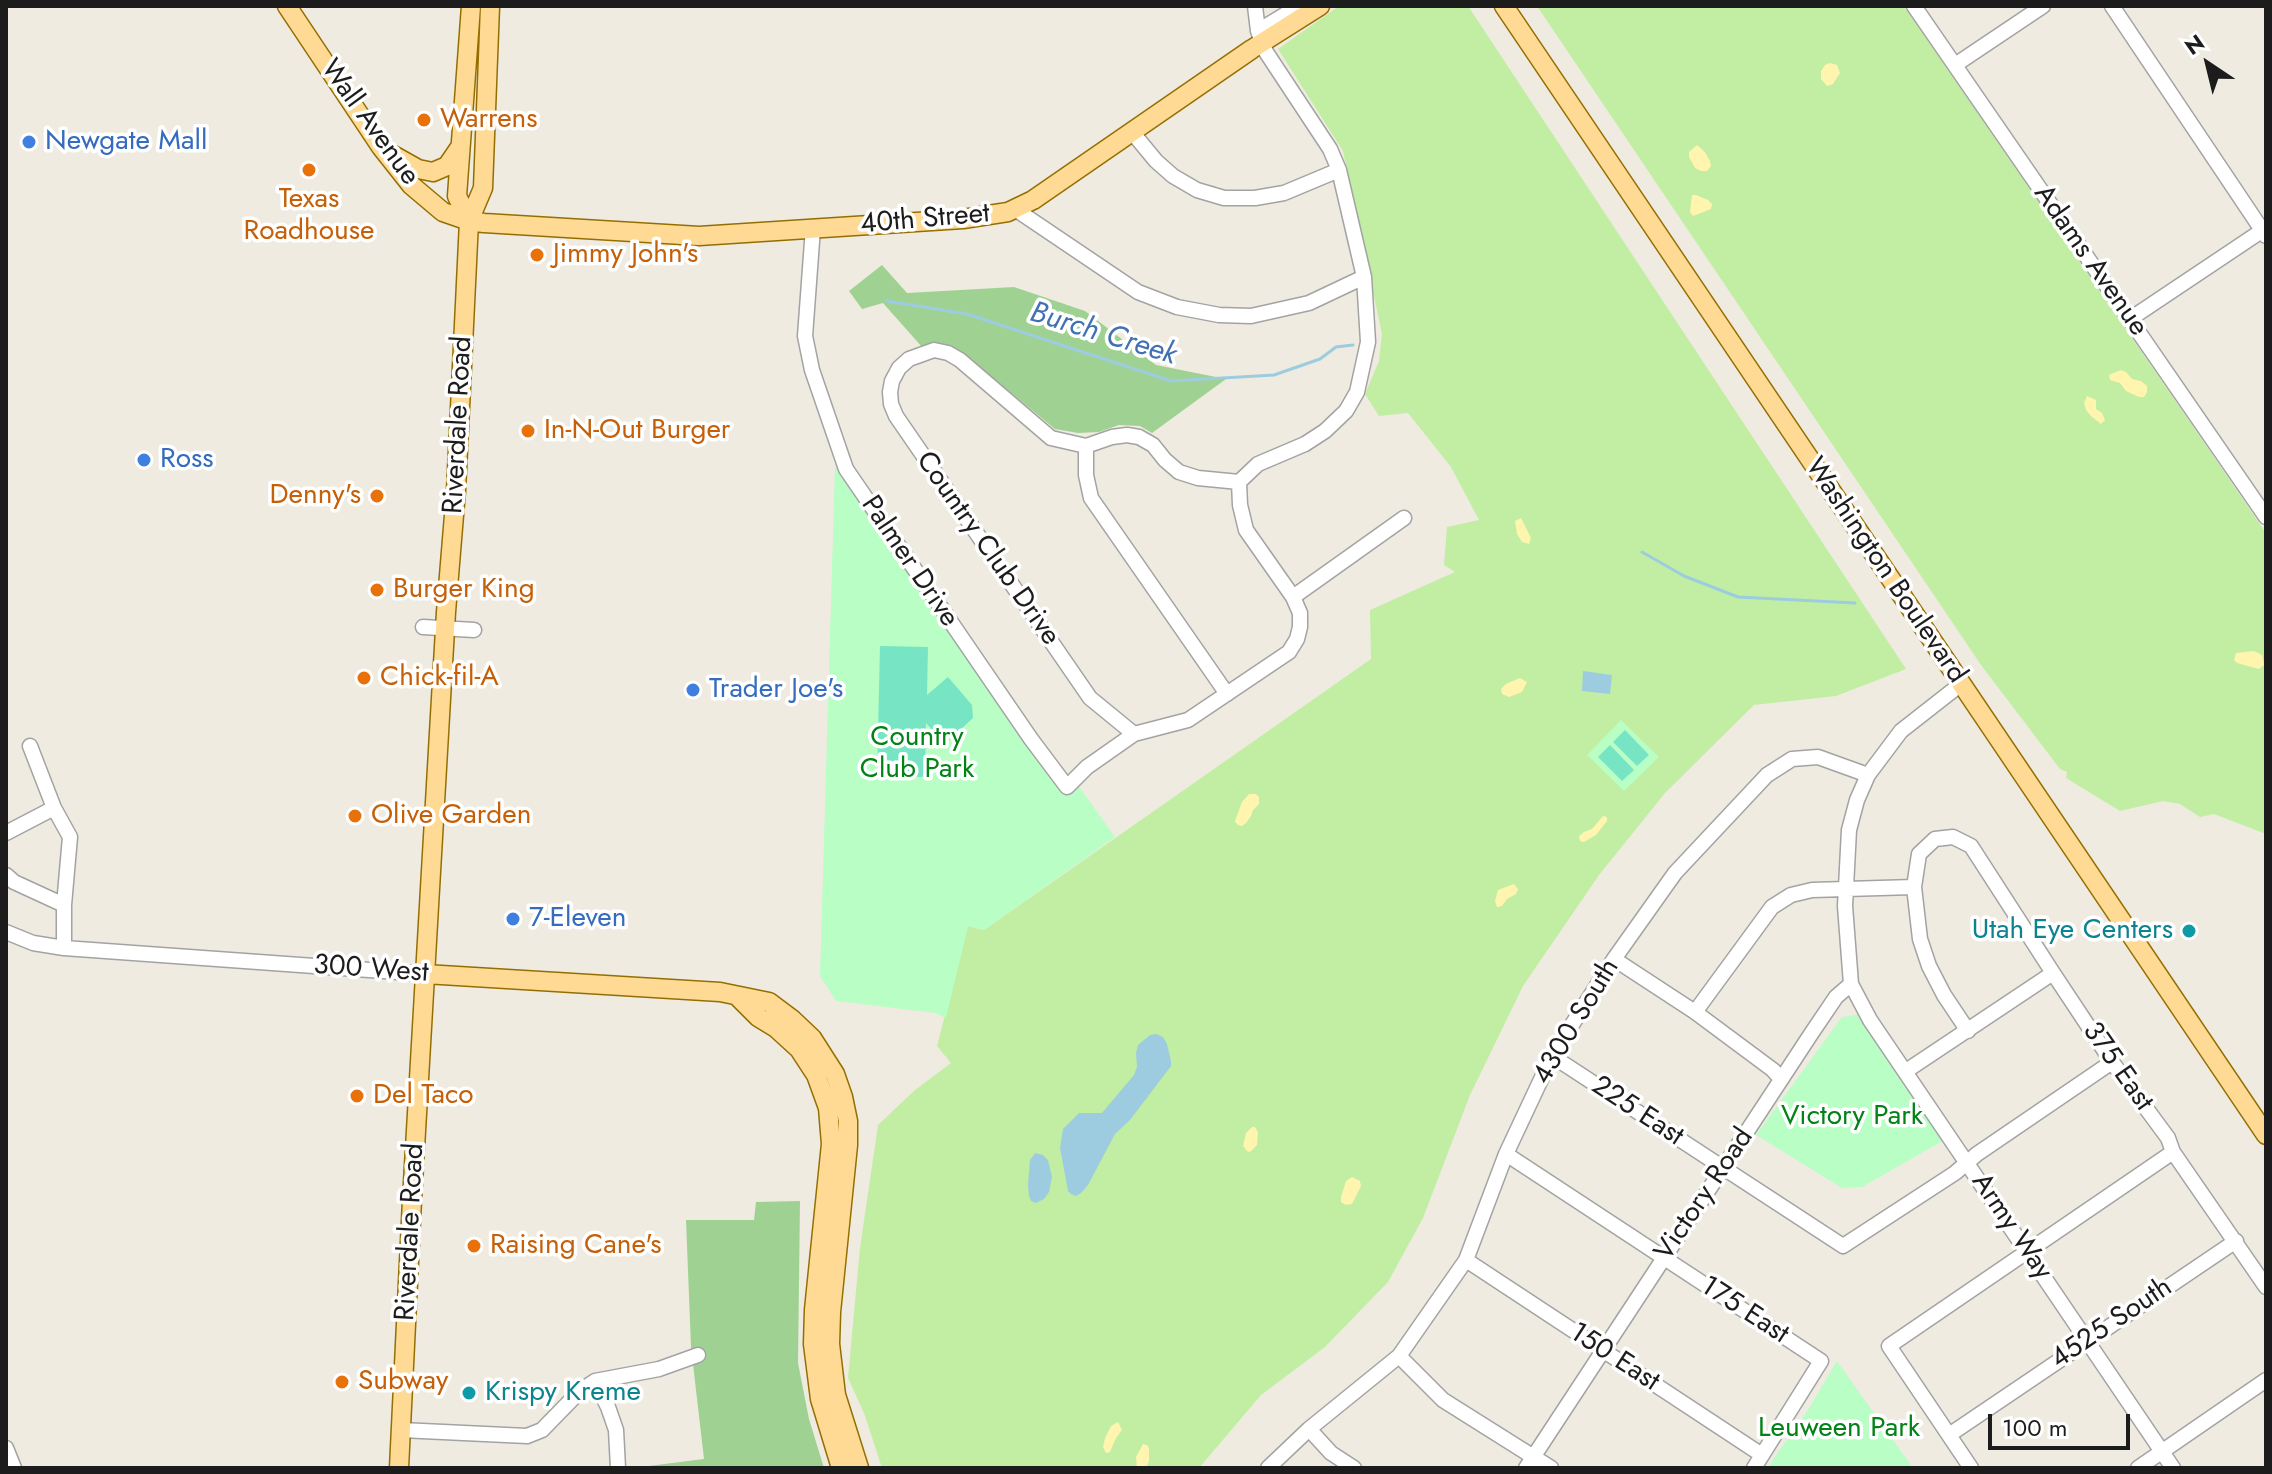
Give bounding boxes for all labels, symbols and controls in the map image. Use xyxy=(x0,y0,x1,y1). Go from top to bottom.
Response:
north arrow xyxy=(2168,24,2248,104)
text: N xyxy=(2178,26,2211,62)
street label: Wall Avenue xyxy=(312,54,426,192)
place label: Warrens xyxy=(440,103,538,137)
marker: Warrens xyxy=(415,111,433,129)
place label: Newgate Mall xyxy=(45,125,207,159)
marker: Newgate Mall xyxy=(20,133,38,151)
marker: Texas Roadhouse xyxy=(300,161,318,179)
street label: Adams Avenue xyxy=(2026,179,2154,343)
place label: Texas Roadhouse xyxy=(244,183,374,249)
street label: 40th Street xyxy=(859,198,991,242)
place label: Jimmy John's xyxy=(553,238,698,272)
marker: Jimmy John's xyxy=(528,246,546,264)
water label: Burch Creek xyxy=(1025,296,1181,374)
street label: Riverdale Road xyxy=(438,335,480,515)
place label: In-N-Out Burger xyxy=(544,414,730,448)
marker: In-N-Out Burger xyxy=(519,422,537,440)
place label: Ross xyxy=(160,443,214,477)
street label: Country Club Drive xyxy=(908,446,1066,652)
marker: Ross xyxy=(135,451,153,469)
street label: Washington Boulevard xyxy=(1797,452,1973,690)
place label: Denny's xyxy=(269,479,361,513)
marker: Denny's xyxy=(368,487,386,505)
street label: Palmer Drive xyxy=(853,490,965,634)
place label: Burger King xyxy=(393,573,535,607)
marker: Burger King xyxy=(368,581,386,599)
place label: Chick-fil-A xyxy=(380,661,499,695)
marker: Chick-fil-A xyxy=(355,669,373,687)
place label: Trader Joe's xyxy=(709,673,843,707)
marker: Trader Joe's xyxy=(684,681,702,699)
park label: Country Club Park xyxy=(860,721,974,787)
place label: Olive Garden xyxy=(371,799,531,833)
marker: Olive Garden xyxy=(346,807,364,825)
place label: 7-Eleven xyxy=(529,902,626,936)
marker: 7-Eleven xyxy=(504,910,522,928)
place label: Utah Eye Centers xyxy=(1972,914,2173,948)
marker: Utah Eye Centers xyxy=(2180,922,2198,940)
street label: 300 West xyxy=(312,949,430,991)
street label: 4300 South xyxy=(1526,953,1628,1091)
street label: 375 East xyxy=(2074,1016,2160,1118)
street label: 225 East xyxy=(1585,1070,1689,1154)
place label: Del Taco xyxy=(373,1079,474,1113)
marker: Del Taco xyxy=(348,1087,366,1105)
park label: Victory Park xyxy=(1781,1100,1923,1134)
street label: Victory Road xyxy=(1648,1122,1762,1268)
street label: Riverdale Road xyxy=(390,1142,432,1322)
street label: Army Way xyxy=(1963,1167,2059,1287)
place label: Raising Cane's xyxy=(490,1229,661,1263)
marker: Raising Cane's xyxy=(465,1237,483,1255)
street label: 175 East xyxy=(1694,1270,1794,1352)
street label: 4525 South xyxy=(2045,1271,2179,1377)
street label: 150 East xyxy=(1563,1317,1665,1399)
place label: Subway xyxy=(358,1365,448,1399)
marker: Subway xyxy=(333,1373,351,1391)
place label: Krispy Kreme xyxy=(485,1376,641,1410)
marker: Krispy Kreme xyxy=(460,1384,478,1402)
scale bar xyxy=(1992,1398,2134,1448)
text: 100 m xyxy=(2002,1410,2068,1445)
park label: Leuween Park xyxy=(1758,1412,1920,1446)

